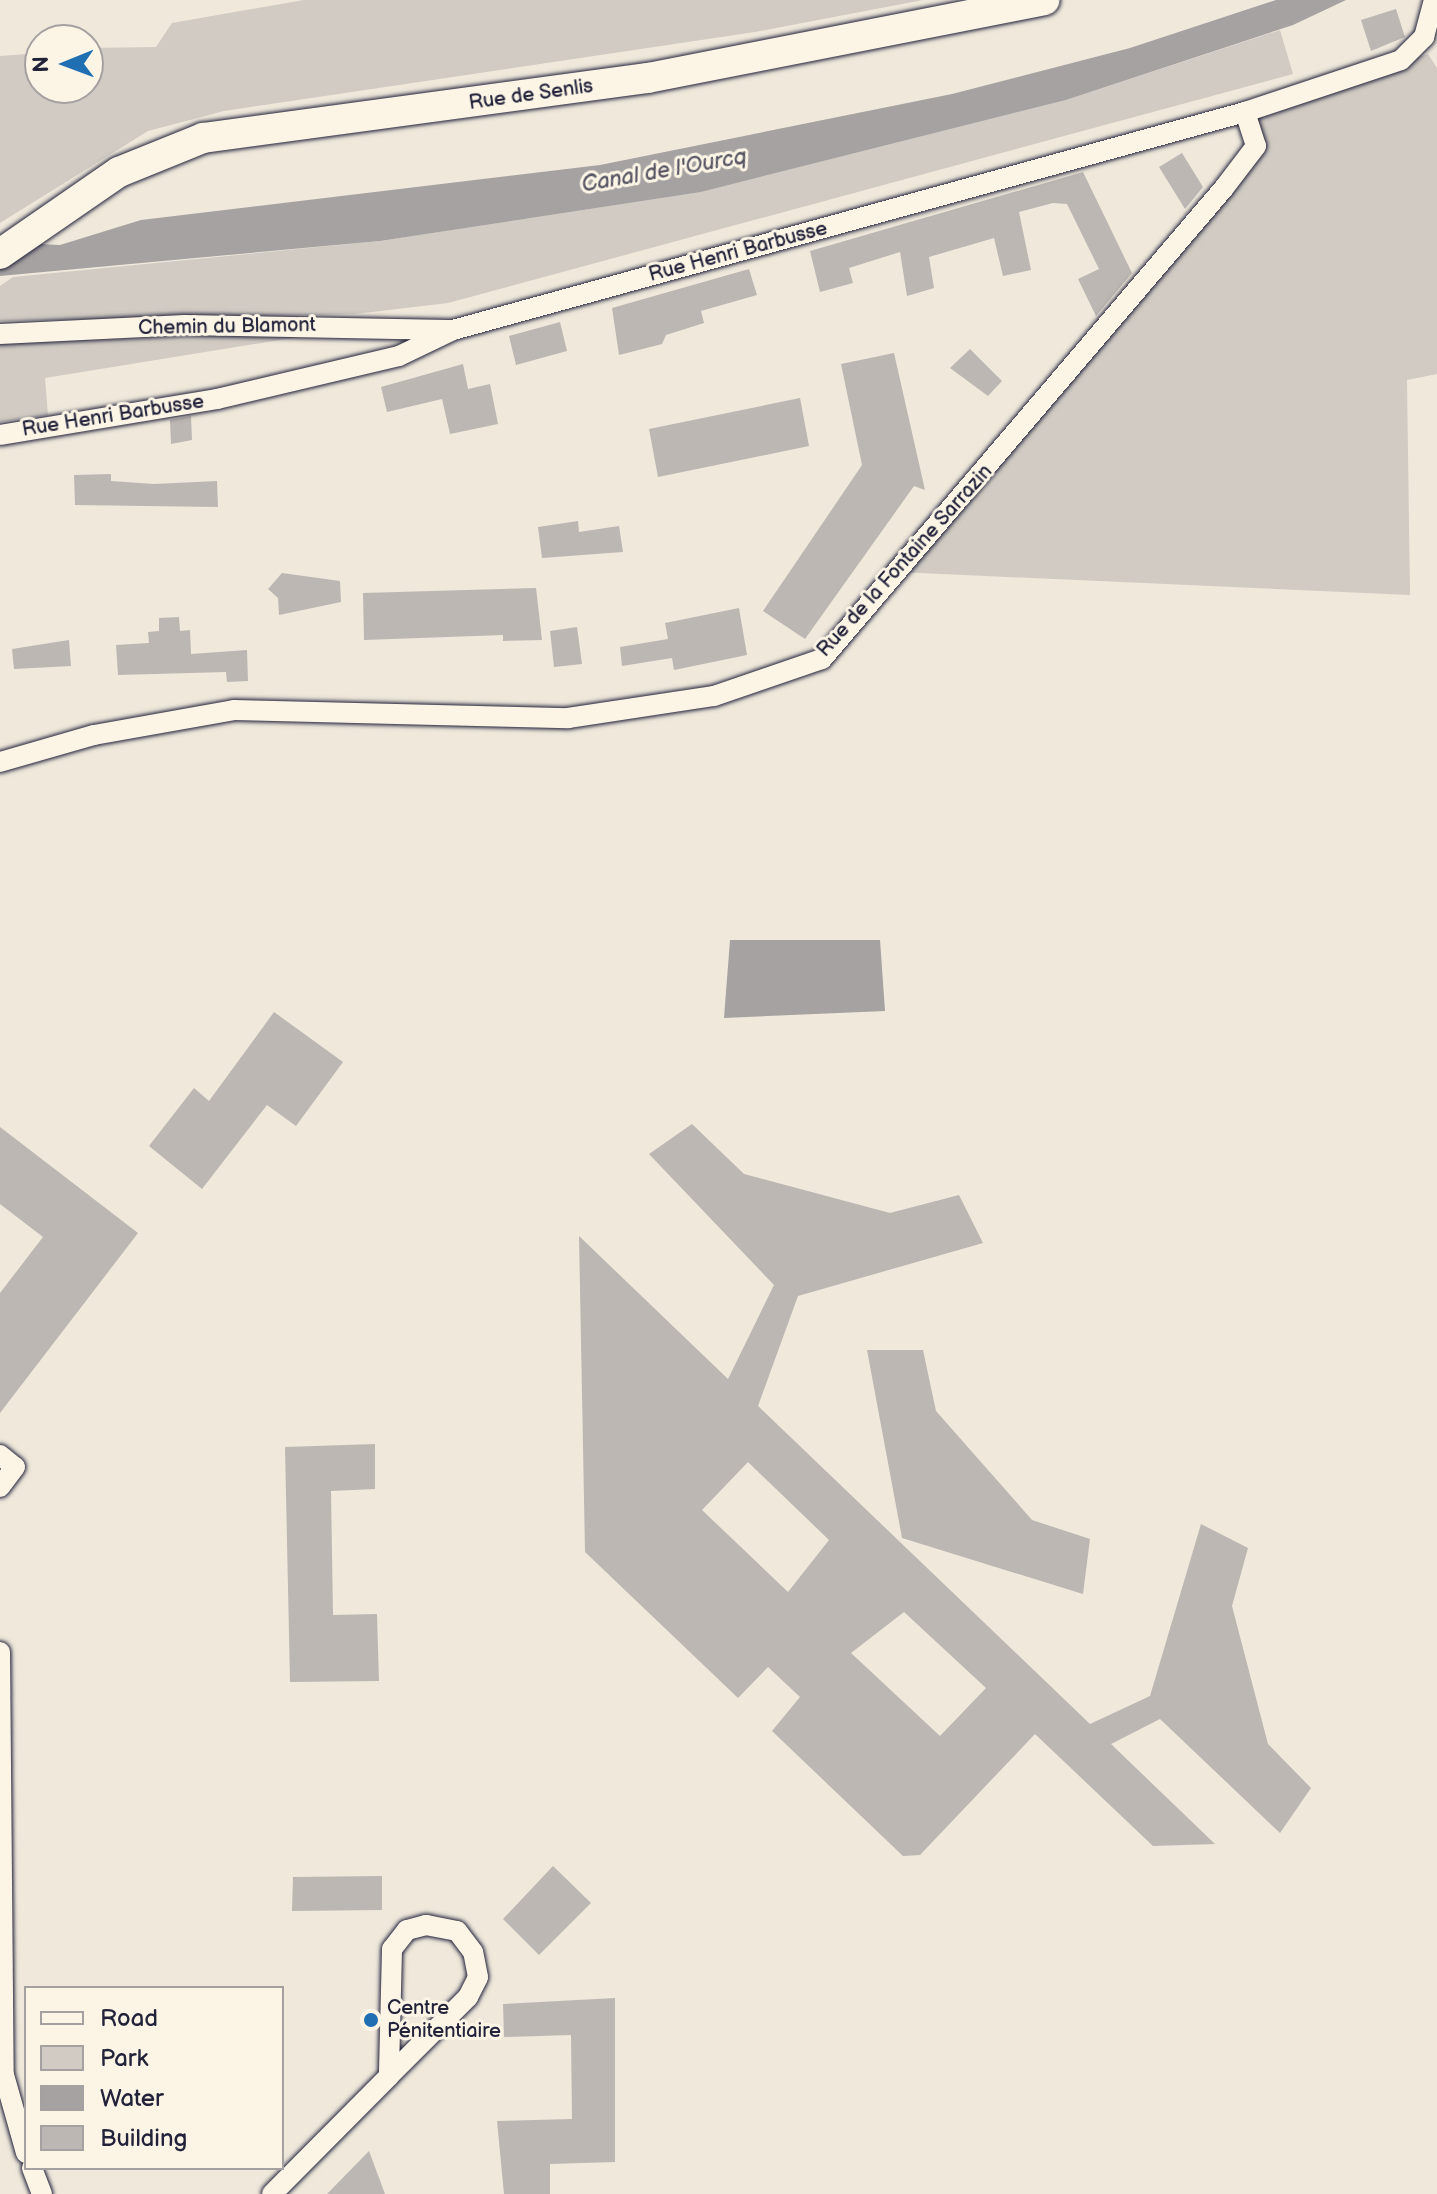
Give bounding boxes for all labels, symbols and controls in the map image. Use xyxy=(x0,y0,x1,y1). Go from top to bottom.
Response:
north arrow xyxy=(24,24,104,104)
text: N xyxy=(28,56,55,73)
street label: Rue de Senlis xyxy=(467,74,595,116)
water label: Canal de l'Ourcq xyxy=(580,144,748,198)
street label: Rue Henri Barbusse xyxy=(646,217,830,287)
street label: Chemin du Blamont xyxy=(138,313,316,341)
street label: Rue Henri Barbusse xyxy=(20,390,206,442)
street label: Rue de la Fontaine Sarrazin xyxy=(812,460,998,662)
legend xyxy=(24,1986,284,2170)
place label: Centre Pénitentiaire xyxy=(387,1996,501,2043)
text: Road xyxy=(100,2004,158,2033)
marker: Centre Pénitentiaire xyxy=(362,2011,380,2029)
text: Park xyxy=(100,2044,148,2073)
text: Water xyxy=(100,2084,164,2113)
text: Building xyxy=(100,2124,187,2153)

